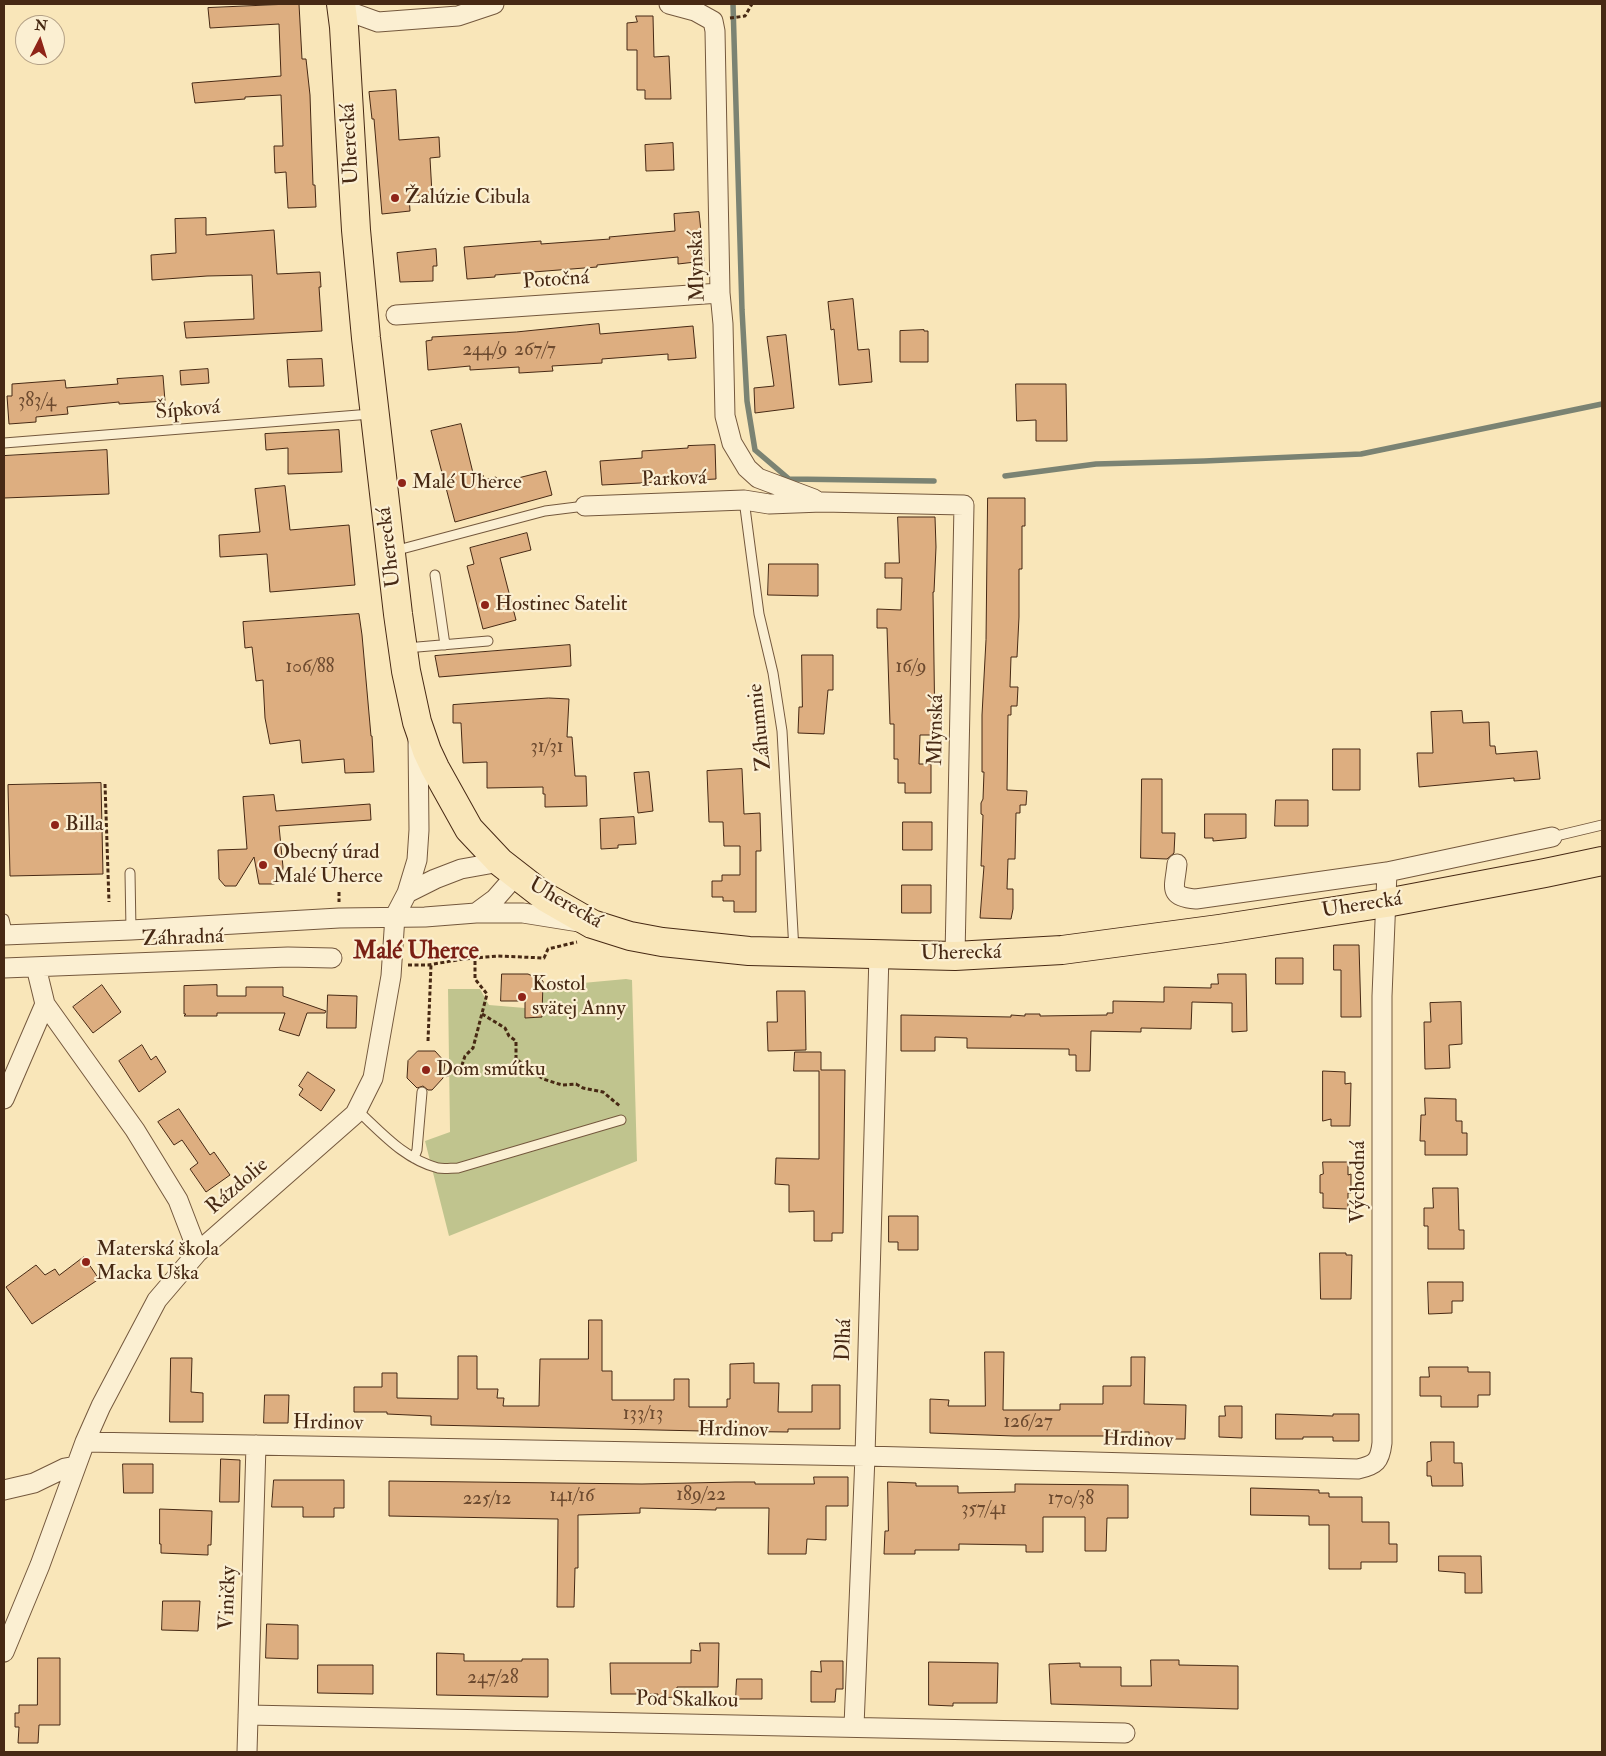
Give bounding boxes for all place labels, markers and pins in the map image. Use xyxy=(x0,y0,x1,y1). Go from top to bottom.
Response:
place label: Žalúzie Cibula xyxy=(405,185,530,211)
marker: Žalúzie Cibula xyxy=(389,192,401,204)
place label: Malé Uherce xyxy=(412,470,522,496)
marker: Malé Uherce xyxy=(396,477,408,489)
place label: Hostinec Satelit xyxy=(495,592,628,618)
marker: Hostinec Satelit xyxy=(479,599,491,611)
place label: Billa xyxy=(65,812,104,838)
marker: Billa xyxy=(49,819,61,831)
place label: Obecný úrad Malé Uherce xyxy=(273,840,383,890)
marker: Obecný úrad Malé Uherce xyxy=(257,859,269,871)
place label: Kostol svätej Anny xyxy=(532,972,626,1022)
marker: Kostol svätej Anny xyxy=(516,991,528,1003)
place label: Dom smútku xyxy=(436,1057,546,1083)
marker: Dom smútku xyxy=(420,1064,432,1076)
place label: Materská škola Macka Uška xyxy=(96,1237,219,1287)
marker: Materská škola Macka Uška xyxy=(80,1256,92,1268)

